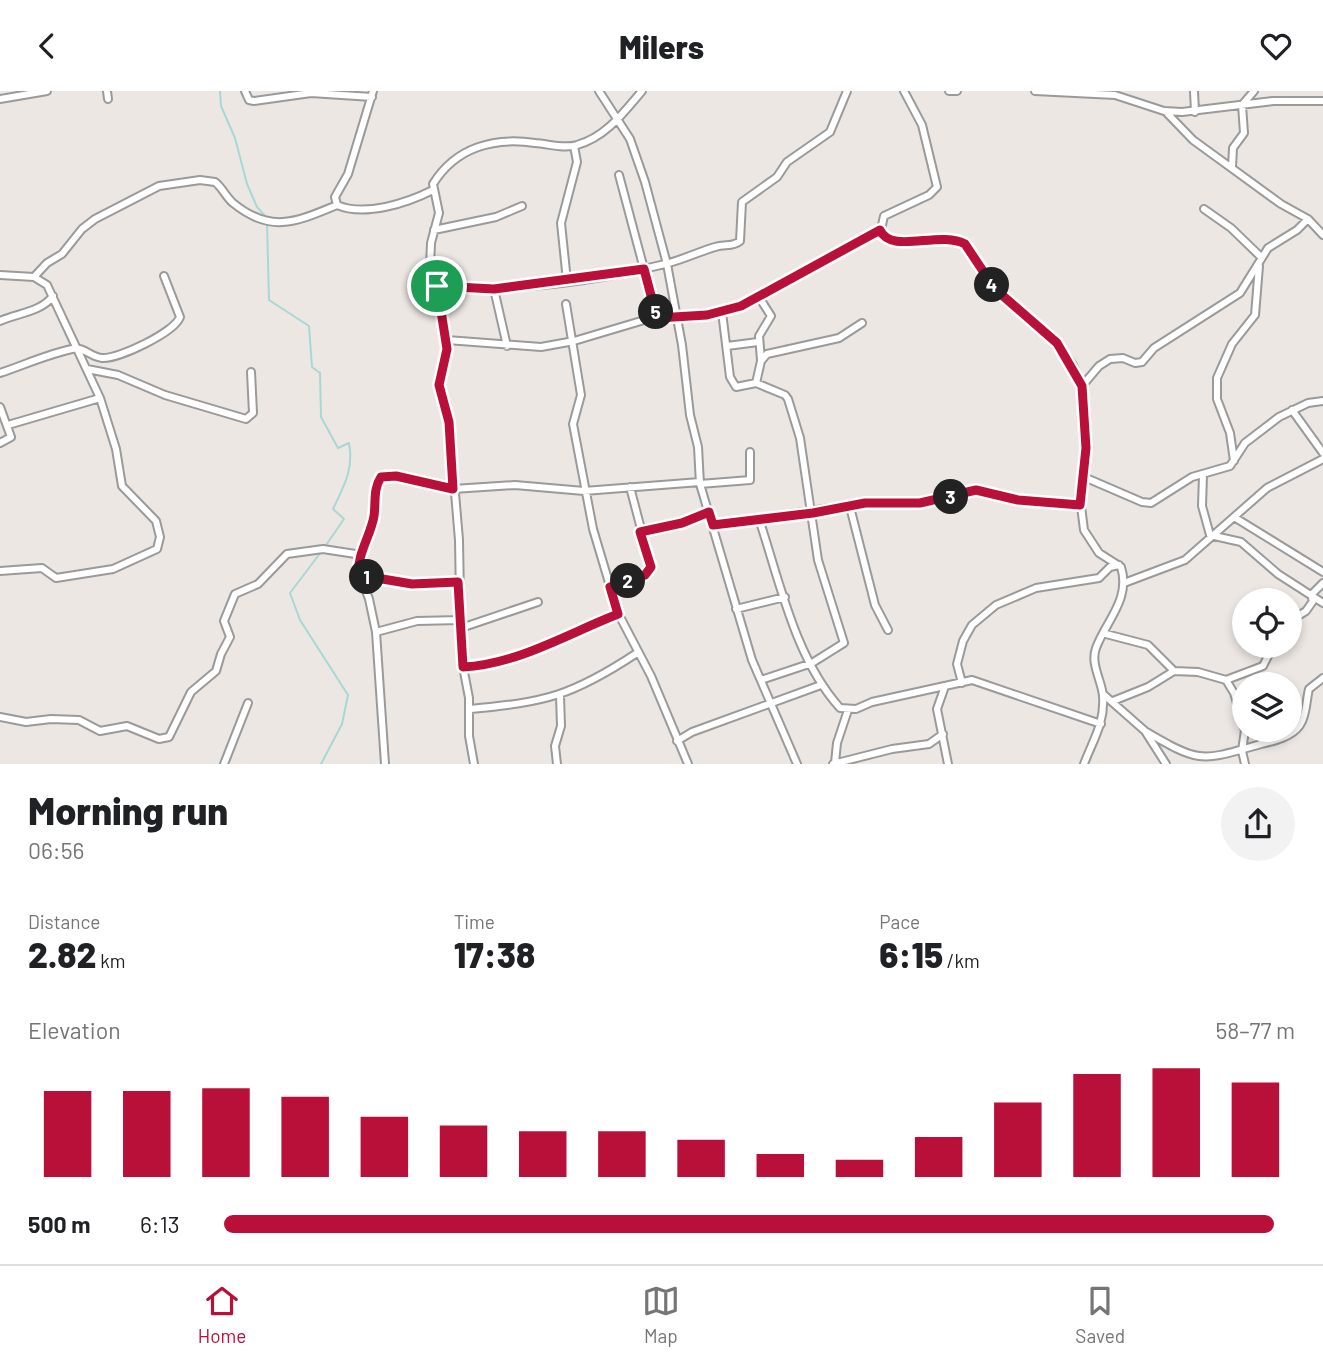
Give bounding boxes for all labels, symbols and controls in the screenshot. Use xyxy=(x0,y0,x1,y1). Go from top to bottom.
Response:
icon: back xyxy=(28,27,66,65)
text: Milers xyxy=(619,27,704,65)
icon: heart xyxy=(1257,27,1295,65)
pin xyxy=(407,256,467,316)
icon: arrive xyxy=(418,267,456,305)
pin: 4 xyxy=(974,267,1010,303)
text: 4 xyxy=(986,273,997,296)
pin: 5 xyxy=(638,295,674,329)
text: 5 xyxy=(650,300,661,323)
pin: 3 xyxy=(934,479,968,515)
text: 3 xyxy=(945,485,956,508)
pin: 1 xyxy=(350,559,384,595)
pin: 2 xyxy=(610,563,646,599)
text: 1 xyxy=(363,565,370,588)
text: 2 xyxy=(622,569,633,592)
map controls xyxy=(1232,588,1302,742)
button: locate xyxy=(1232,588,1302,658)
button: layers xyxy=(1232,672,1302,742)
text: Morning run xyxy=(28,787,228,833)
button: share xyxy=(1221,787,1295,861)
text: 06:56 xyxy=(28,836,84,864)
text: Distance xyxy=(28,910,100,933)
text: Time xyxy=(454,910,495,933)
text: Pace xyxy=(879,910,920,933)
text: 2.82 xyxy=(28,933,96,975)
text: 17:38 xyxy=(454,933,535,975)
text: 6:15 xyxy=(879,933,943,975)
text: km xyxy=(96,949,125,972)
text: /km xyxy=(943,949,980,972)
text: Elevation xyxy=(28,1016,121,1044)
text: 58–77 m xyxy=(1215,1016,1295,1044)
text: 500 m xyxy=(28,1210,90,1238)
text: 6:13 xyxy=(140,1210,180,1238)
tab: Home xyxy=(198,1282,246,1347)
tab: Map xyxy=(642,1282,680,1347)
tab: Saved xyxy=(1075,1282,1125,1347)

